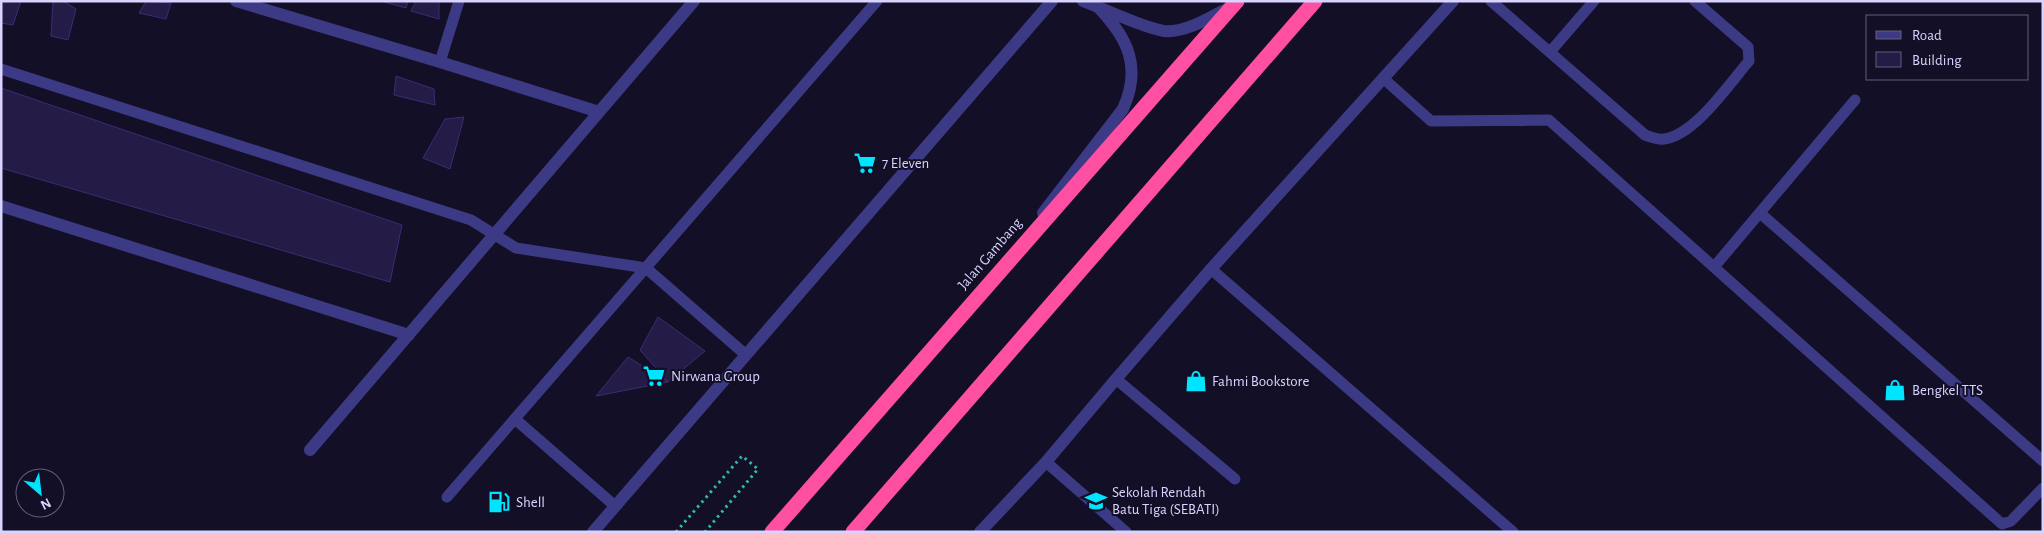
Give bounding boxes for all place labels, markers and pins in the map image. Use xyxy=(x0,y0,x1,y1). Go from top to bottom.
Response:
supermarket icon: 7 Eleven xyxy=(852,150,878,176)
place label: 7 Eleven xyxy=(882,156,929,171)
supermarket icon: Nirwana Group xyxy=(641,363,667,389)
shop icon: Fahmi Bookstore xyxy=(1183,368,1209,394)
place label: Nirwana Group xyxy=(671,369,760,384)
place label: Fahmi Bookstore xyxy=(1212,374,1309,389)
shop icon: Bengkel TTS xyxy=(1882,377,1908,403)
place label: Bengkel TTS xyxy=(1912,383,1983,398)
place label: Sekolah Rendah Batu Tiga (SEBATI) xyxy=(1112,485,1220,517)
school or university icon: Sekolah Rendah Batu Tiga (SEBATI) xyxy=(1083,488,1109,514)
fuel station icon: Shell xyxy=(486,489,512,515)
place label: Shell xyxy=(516,495,545,510)

